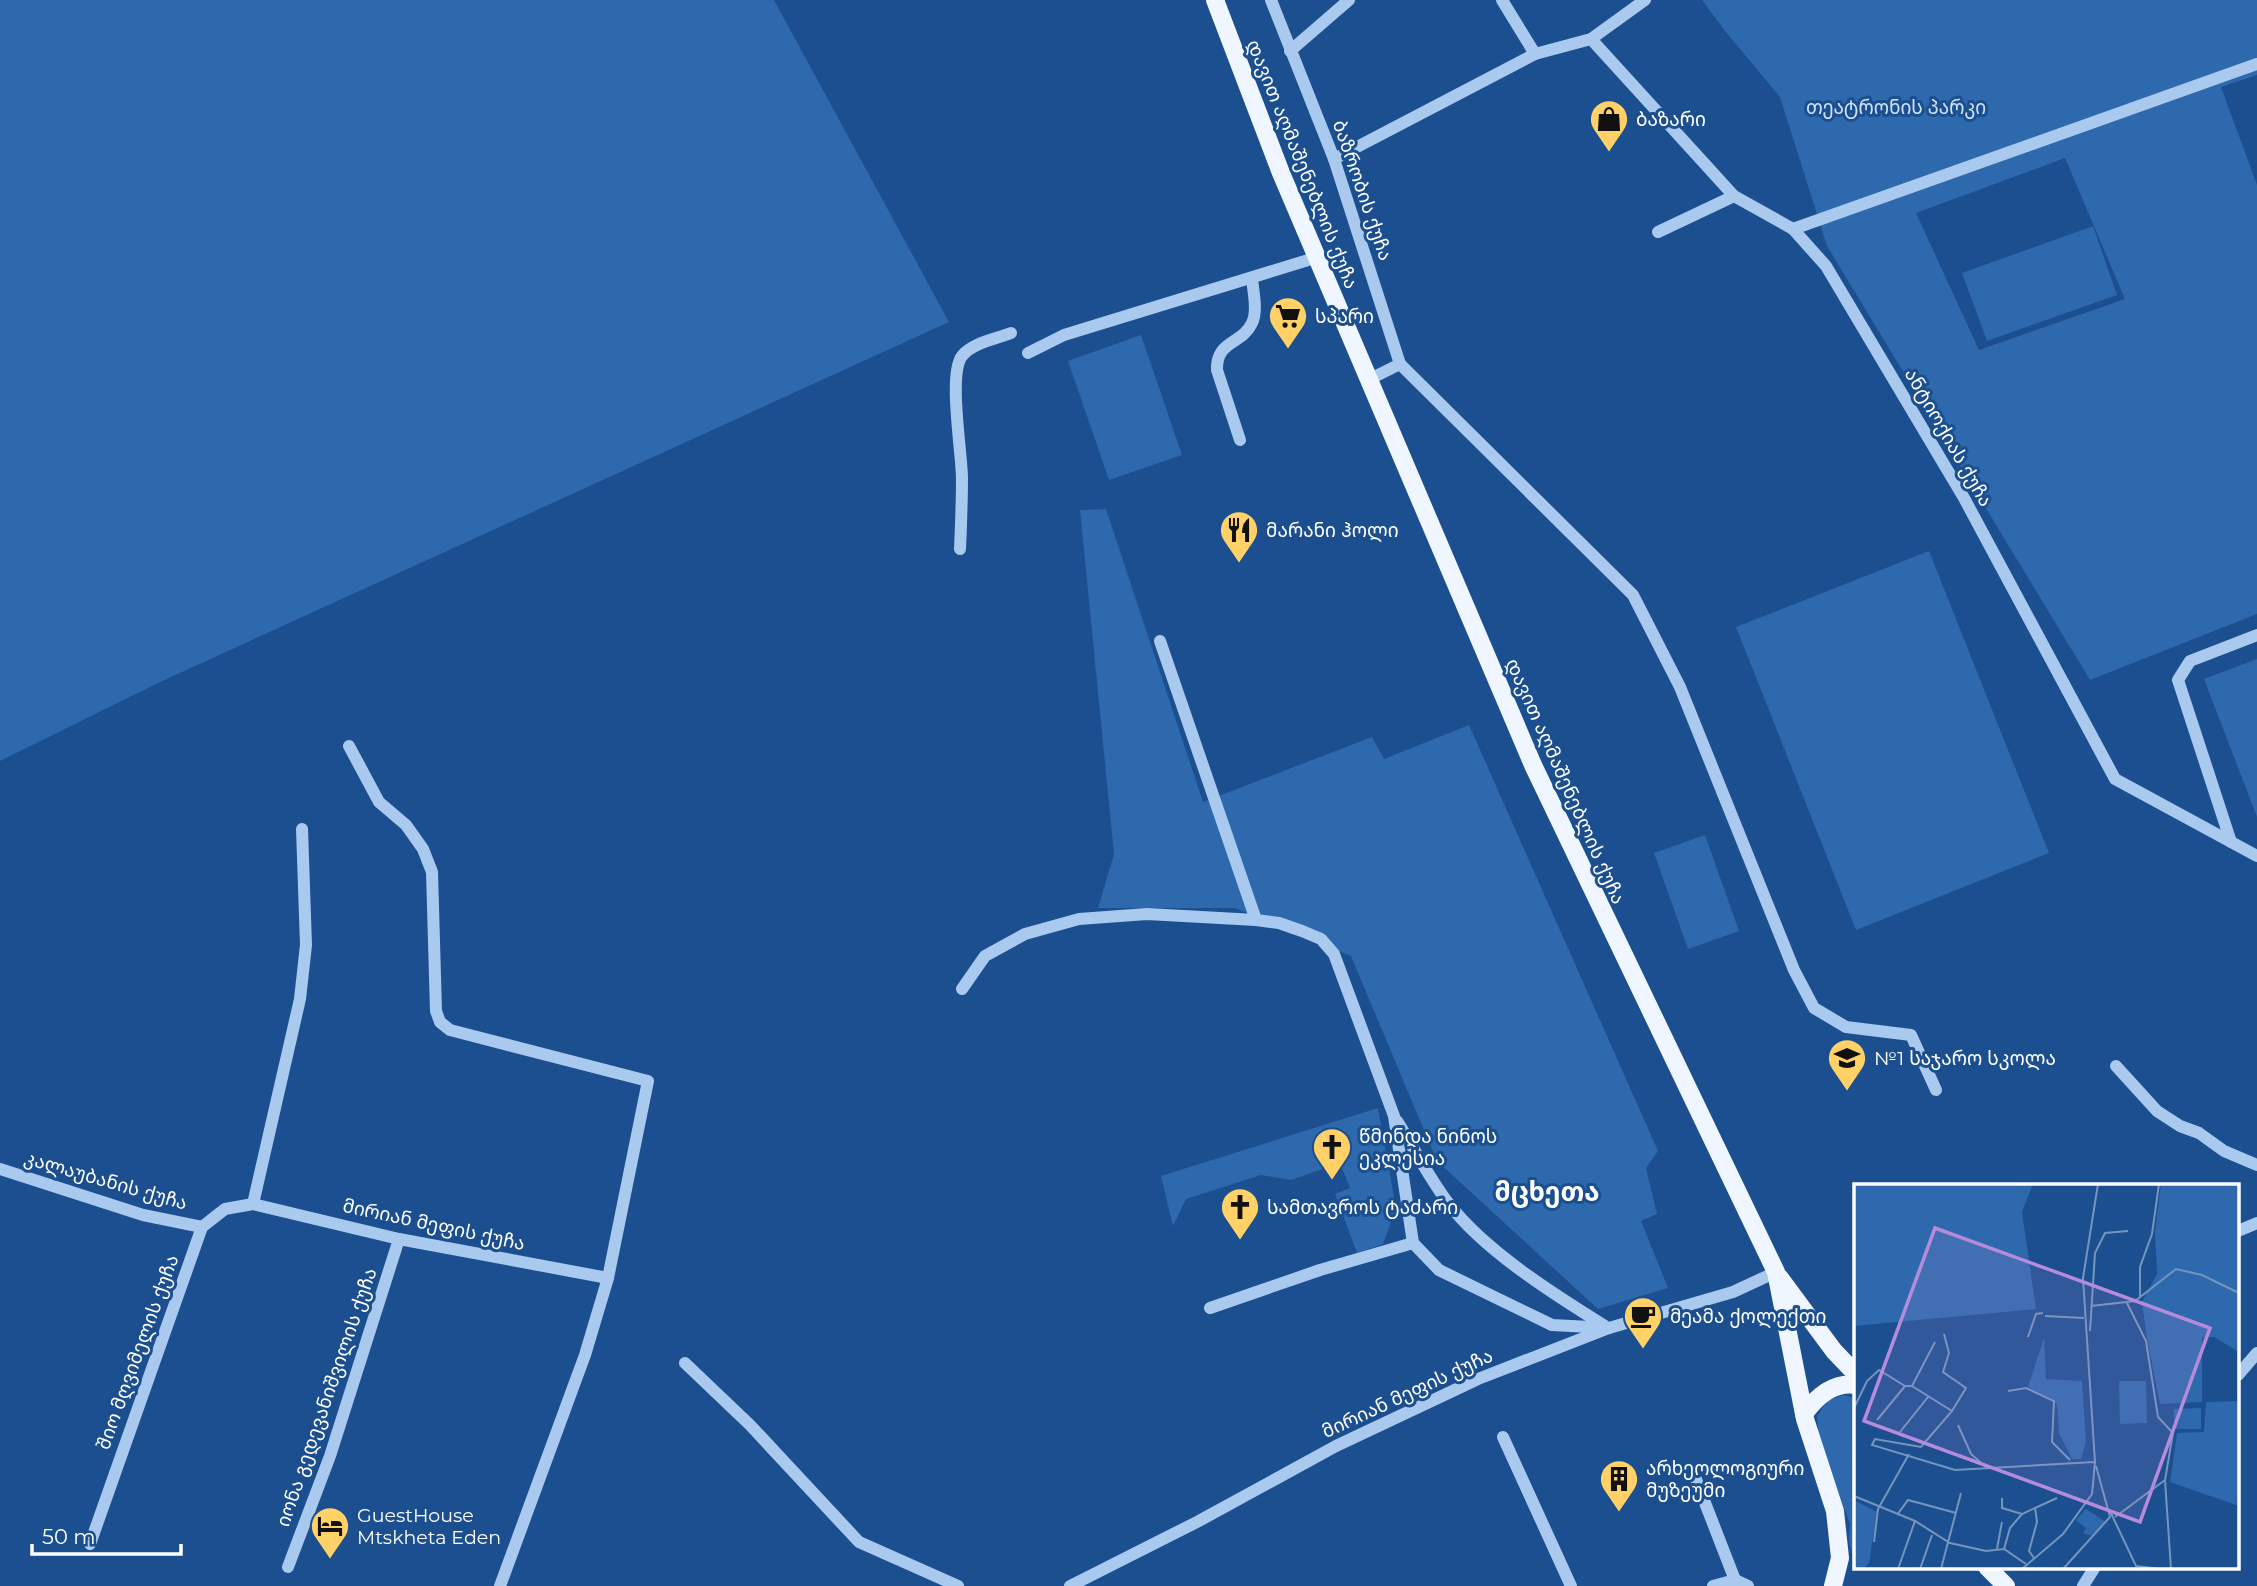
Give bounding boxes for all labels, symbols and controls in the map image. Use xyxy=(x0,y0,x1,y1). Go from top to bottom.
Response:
street label: დავით აღმაშენებლის ქუჩა xyxy=(1241,36,1363,292)
park label: თეატრონის პარკი xyxy=(1806,96,1986,119)
shop icon: ბაზარი xyxy=(1588,98,1630,153)
place label: ბაზარი xyxy=(1636,108,1706,131)
street label: ბაზრობის ქუჩა xyxy=(1328,117,1397,263)
supermarket icon: სპარი xyxy=(1267,295,1309,350)
place label: სპარი xyxy=(1315,305,1374,328)
street label: ანტიოქიას ქუჩა xyxy=(1900,364,1997,511)
restaurant icon: მარანი ჰოლი xyxy=(1218,509,1260,564)
place label: მარანი ჰოლი xyxy=(1266,519,1399,543)
street label: დავით აღმაშენებლის ქუჩა xyxy=(1500,655,1630,908)
school or university icon: №1 საჯარო სკოლა xyxy=(1826,1037,1868,1092)
place label: №1 საჯარო სკოლა xyxy=(1874,1047,2056,1071)
place label: წმინდა ნინოს ეკლესია xyxy=(1359,1125,1497,1171)
church icon: წმინდა ნინოს ეკლესია xyxy=(1311,1126,1353,1181)
street label: კალაუბანის ქუჩა xyxy=(21,1146,190,1216)
district label: მცხეთა xyxy=(1495,1176,1599,1208)
inset map xyxy=(1854,1184,2240,1568)
church icon: სამთავროს ტაძარი xyxy=(1219,1186,1261,1241)
street label: მირიან მეფის ქუჩა xyxy=(341,1194,527,1255)
place label: სამთავროს ტაძარი xyxy=(1267,1196,1458,1219)
street label: შიო მღვიმელის ქუჩა xyxy=(91,1252,184,1453)
street label: იონა გედევანიშვილის ქუჩა xyxy=(271,1265,383,1530)
cafe icon: მეამა ქოლექთი xyxy=(1622,1295,1664,1350)
place label: მეამა ქოლექთი xyxy=(1670,1305,1826,1329)
street label: მირიან მეფის ქუჩა xyxy=(1318,1344,1496,1443)
place label: არხეოლოგიური მუზეუმი xyxy=(1646,1457,1804,1502)
building icon: არხეოლოგიური მუზეუმი xyxy=(1598,1458,1640,1513)
place label: GuestHouse Mtskheta Eden xyxy=(357,1504,501,1549)
hotel icon: GuestHouse Mtskheta Eden xyxy=(309,1505,351,1560)
scale bar xyxy=(32,1512,180,1556)
text: 50 m xyxy=(42,1524,96,1549)

